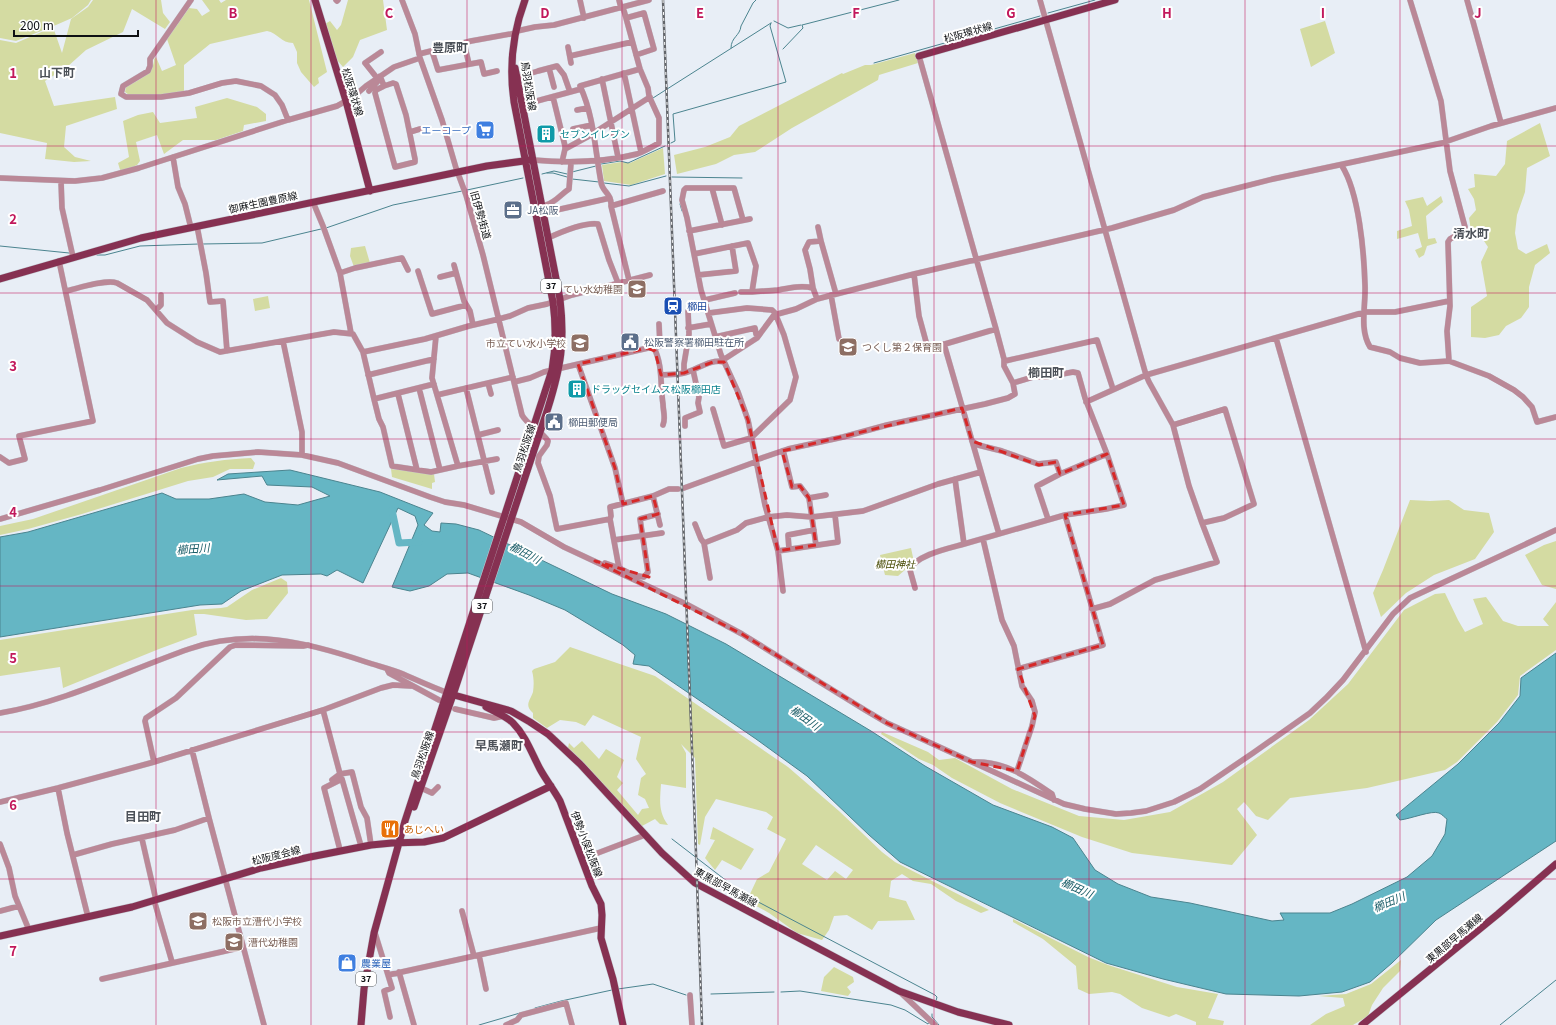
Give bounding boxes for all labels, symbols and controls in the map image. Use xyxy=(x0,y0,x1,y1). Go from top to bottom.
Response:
text: B xyxy=(229,3,238,22)
text: C xyxy=(385,3,394,22)
text: D xyxy=(540,3,550,22)
text: E xyxy=(696,3,704,22)
text: F xyxy=(852,3,860,22)
text: G xyxy=(1006,3,1016,22)
text: H xyxy=(1162,3,1172,22)
text: I xyxy=(1321,3,1325,22)
text: J xyxy=(1474,3,1482,22)
scale bar xyxy=(14,12,138,38)
text: 200 m xyxy=(20,16,54,33)
street label: 松阪環状線 xyxy=(942,17,994,46)
district label: 豊原町 xyxy=(432,38,468,55)
street label: 鳥羽松阪線 xyxy=(518,60,541,112)
text: 1 xyxy=(9,63,17,82)
district label: 山下町 xyxy=(39,63,75,80)
street label: 松阪環状線 xyxy=(339,66,368,118)
supermarket icon: エーコープ xyxy=(474,119,496,141)
place label: エーコープ xyxy=(422,122,471,137)
building icon: セブンイレブン xyxy=(535,123,557,145)
place label: セブンイレブン xyxy=(560,126,630,141)
street label: 御麻生園豊原線 xyxy=(227,187,299,216)
street label: 旧伊勢街道 xyxy=(467,189,496,241)
office icon: JA松阪 xyxy=(502,199,524,221)
place label: JA松阪 xyxy=(527,202,558,217)
text: 2 xyxy=(9,209,17,228)
district label: 清水町 xyxy=(1453,224,1489,241)
school or university icon: てい水幼稚園 xyxy=(626,278,648,300)
road number: 37 xyxy=(541,279,561,293)
place label: てい水幼稚園 xyxy=(563,281,623,296)
station icon: 櫛田 xyxy=(662,295,684,317)
place label: 櫛田 xyxy=(687,298,707,313)
public building icon: 松阪警察署櫛田駐在所 xyxy=(619,331,641,353)
school or university icon: 市立てい水小学校 xyxy=(569,332,591,354)
place label: 松阪警察署櫛田駐在所 xyxy=(644,334,744,349)
place label: 市立てい水小学校 xyxy=(486,335,566,350)
school or university icon: つくし第２保育園 xyxy=(837,336,859,358)
place label: つくし第２保育園 xyxy=(862,339,942,354)
text: 3 xyxy=(9,356,17,375)
district label: 櫛田町 xyxy=(1028,363,1064,380)
building icon: ドラッグセイムス松阪櫛田店 xyxy=(566,378,588,400)
place label: ドラッグセイムス松阪櫛田店 xyxy=(591,381,721,396)
public building icon: 櫛田郵便局 xyxy=(543,411,565,433)
place label: 櫛田郵便局 xyxy=(568,414,618,429)
street label: 鳥羽松阪線 xyxy=(509,422,538,474)
text: 4 xyxy=(9,502,17,521)
water label: 櫛田川 xyxy=(507,537,545,567)
water label: 櫛田川 xyxy=(176,539,211,557)
park label: 櫛田神社 xyxy=(875,556,916,571)
road number: 37 xyxy=(472,599,492,613)
text: 5 xyxy=(9,648,17,667)
water label: 櫛田川 xyxy=(787,701,824,734)
street label: 鳥羽松阪線 xyxy=(406,729,437,781)
district label: 早馬瀬町 xyxy=(475,736,523,753)
text: 6 xyxy=(9,795,17,814)
district label: 目田町 xyxy=(125,807,161,824)
street label: 伊勢小俣松阪線 xyxy=(568,808,607,879)
restaurant icon: あじへい xyxy=(379,818,401,840)
place label: あじへい xyxy=(404,821,444,836)
street label: 松阪度会線 xyxy=(250,841,302,868)
street label: 東黒部早馬瀬線 xyxy=(692,863,760,910)
water label: 櫛田川 xyxy=(1059,873,1097,902)
water label: 櫛田川 xyxy=(1370,887,1408,915)
street label: 東黒部早馬瀬線 xyxy=(1422,909,1485,966)
school or university icon: 松阪市立漕代小学校 xyxy=(187,910,209,932)
place label: 松阪市立漕代小学校 xyxy=(212,913,302,928)
school or university icon: 漕代幼稚園 xyxy=(223,931,245,953)
place label: 漕代幼稚園 xyxy=(248,934,298,949)
text: 7 xyxy=(9,941,17,960)
shop icon: 農業屋 xyxy=(336,952,358,974)
place label: 農業屋 xyxy=(361,955,391,970)
road number: 37 xyxy=(356,972,376,986)

